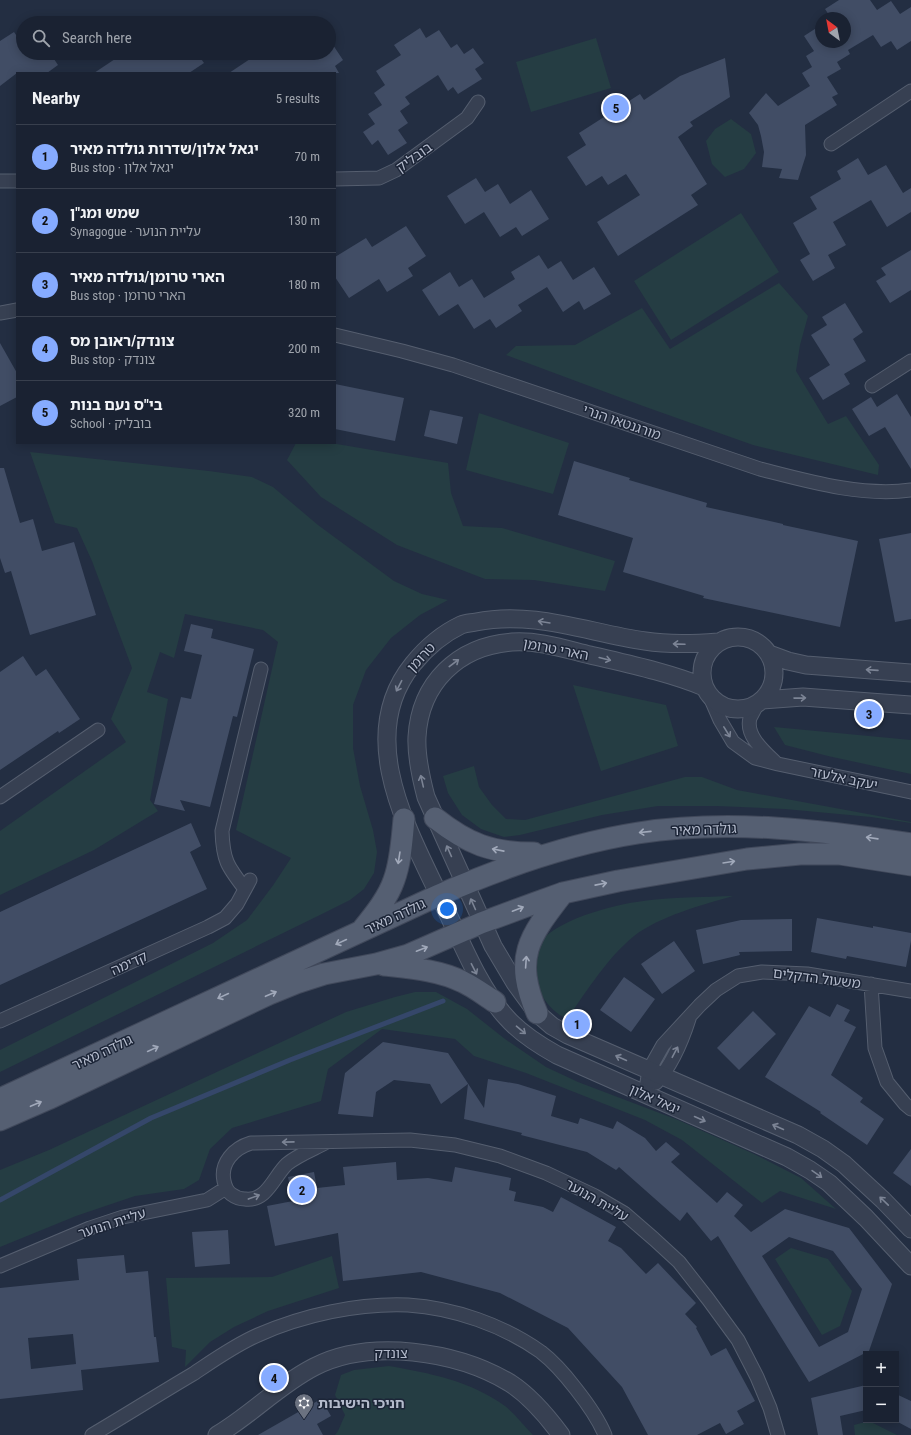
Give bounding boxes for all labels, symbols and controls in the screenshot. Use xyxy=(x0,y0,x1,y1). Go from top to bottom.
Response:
north arrow xyxy=(815,12,851,48)
search box xyxy=(16,16,336,60)
icon: search xyxy=(30,27,52,49)
text: Search here xyxy=(62,29,132,47)
text: Nearby xyxy=(32,88,80,108)
text: 5 results xyxy=(276,91,320,106)
pin: 5 xyxy=(603,93,629,123)
street label: בובליק xyxy=(393,139,435,175)
text: יגאל אלון/שדרות גולדה מאיר xyxy=(70,140,259,158)
text: 1 xyxy=(42,149,48,164)
text: 70 m xyxy=(294,149,320,164)
text: Bus stop · יגאל אלון xyxy=(70,160,174,175)
text: שמש ומג"ן xyxy=(70,204,140,222)
text: 2 xyxy=(42,213,48,228)
text: 130 m xyxy=(288,213,320,228)
text: Synagogue · עליית הנוער xyxy=(70,224,201,239)
text: הארי טרומן/גולדה מאיר xyxy=(70,268,225,286)
text: 3 xyxy=(42,277,48,292)
text: 180 m xyxy=(288,277,320,292)
text: Bus stop · הארי טרומן xyxy=(70,288,186,303)
text: צונדק/ראובן מס xyxy=(70,332,175,350)
text: 4 xyxy=(42,341,48,356)
text: 200 m xyxy=(288,341,320,356)
text: Bus stop · צונדק xyxy=(70,352,155,367)
text: בי"ס נעם בנות xyxy=(70,396,163,414)
street label: מורגנטאו הנרי xyxy=(581,401,663,443)
text: 5 xyxy=(42,405,48,420)
text: 320 m xyxy=(288,405,320,420)
text: School · בובליק xyxy=(70,416,152,431)
one-way arrow xyxy=(538,618,551,626)
street label: הארי טרומן xyxy=(522,635,590,663)
street label: טרומן xyxy=(404,639,439,675)
one-way arrow xyxy=(673,641,686,648)
one-way arrow xyxy=(598,655,611,663)
one-way arrow xyxy=(448,659,459,667)
one-way arrow xyxy=(866,667,879,674)
one-way arrow xyxy=(395,679,402,691)
one-way arrow xyxy=(793,694,806,701)
pin: 3 xyxy=(856,699,882,729)
one-way arrow xyxy=(724,726,732,738)
street label: יעקב אלעזר xyxy=(809,763,879,793)
one-way arrow xyxy=(418,775,425,788)
street label: גולדה מאיר xyxy=(671,820,737,838)
one-way arrow xyxy=(639,829,652,836)
one-way arrow xyxy=(866,834,879,842)
one-way arrow xyxy=(445,845,453,857)
one-way arrow xyxy=(491,846,504,854)
one-way arrow xyxy=(395,851,403,864)
one-way arrow xyxy=(722,857,735,865)
one-way arrow xyxy=(594,880,607,888)
street label: גולדה מאיר xyxy=(362,895,428,937)
one-way arrow xyxy=(469,898,476,910)
your location xyxy=(437,899,457,919)
one-way arrow xyxy=(511,905,523,913)
one-way arrow xyxy=(335,938,347,946)
one-way arrow xyxy=(416,945,428,953)
street label: קדימה xyxy=(108,948,150,978)
one-way arrow xyxy=(523,956,530,969)
one-way arrow xyxy=(471,963,478,975)
street label: משעול הדקלים xyxy=(772,965,862,991)
one-way arrow xyxy=(265,989,277,997)
one-way arrow xyxy=(217,993,229,1000)
pin: 1 xyxy=(564,1009,590,1039)
one-way arrow xyxy=(515,1026,526,1035)
street label: גולדה מאיר xyxy=(69,1031,135,1073)
one-way arrow xyxy=(147,1045,159,1052)
one-way arrow xyxy=(672,1046,680,1058)
one-way arrow xyxy=(615,1054,627,1061)
street label: יגאל אלון xyxy=(627,1081,683,1117)
one-way arrow xyxy=(29,1100,41,1107)
one-way arrow xyxy=(693,1115,705,1123)
one-way arrow xyxy=(773,1123,785,1130)
one-way arrow xyxy=(282,1138,295,1146)
one-way arrow xyxy=(811,1170,822,1178)
pin: 2 xyxy=(289,1175,315,1205)
street label: עליית הנוער xyxy=(563,1175,631,1225)
one-way arrow xyxy=(248,1193,260,1201)
one-way arrow xyxy=(879,1196,889,1206)
street label: עליית הנוער xyxy=(76,1205,148,1241)
street label: צונדק xyxy=(374,1345,408,1361)
map controls xyxy=(863,1351,899,1423)
button: + xyxy=(863,1351,899,1387)
pin: 4 xyxy=(261,1363,287,1393)
button: − xyxy=(863,1387,899,1423)
synagogue icon: חניכי הישיבות xyxy=(293,1392,315,1420)
place label: חניכי הישיבות xyxy=(318,1395,405,1411)

